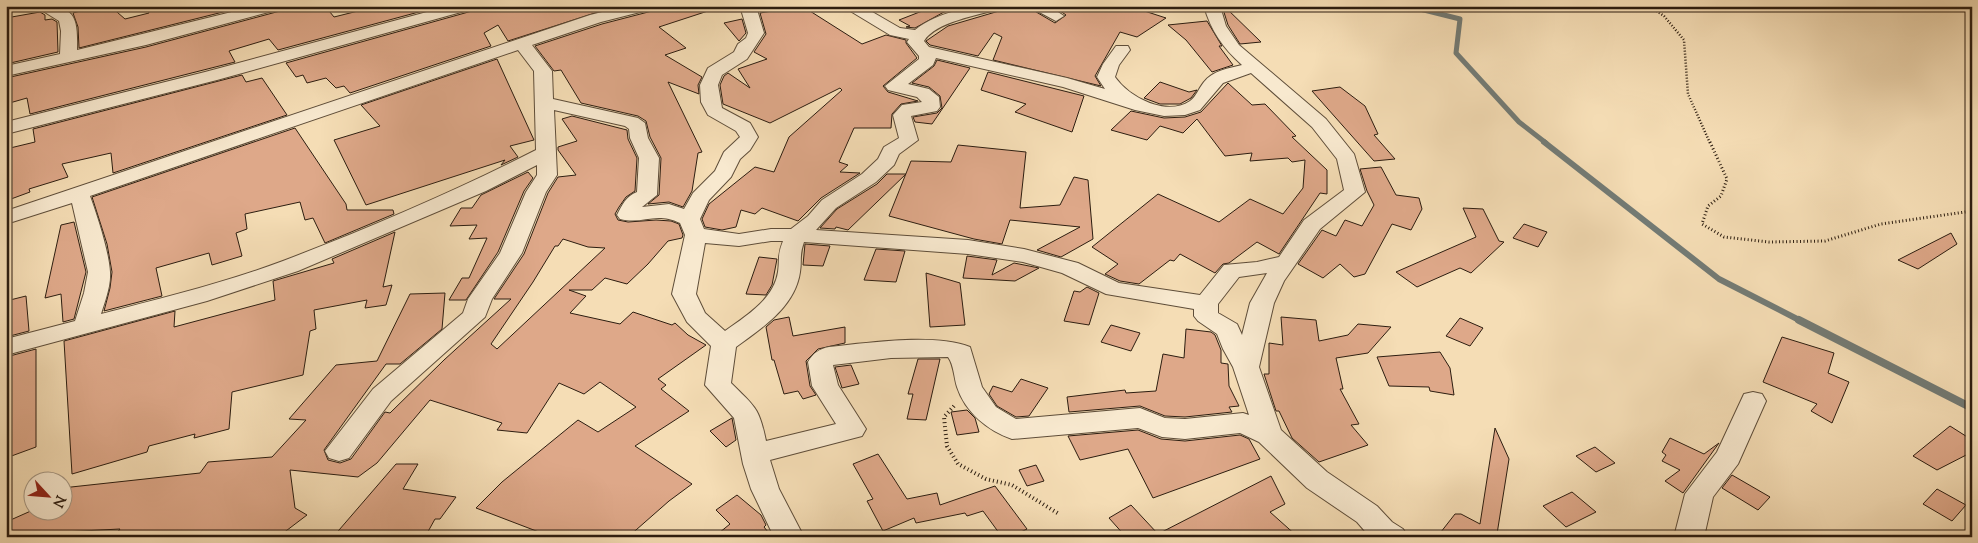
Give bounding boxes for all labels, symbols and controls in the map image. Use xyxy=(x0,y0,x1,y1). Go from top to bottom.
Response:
north arrow xyxy=(22,470,72,520)
text: N xyxy=(46,491,69,510)

